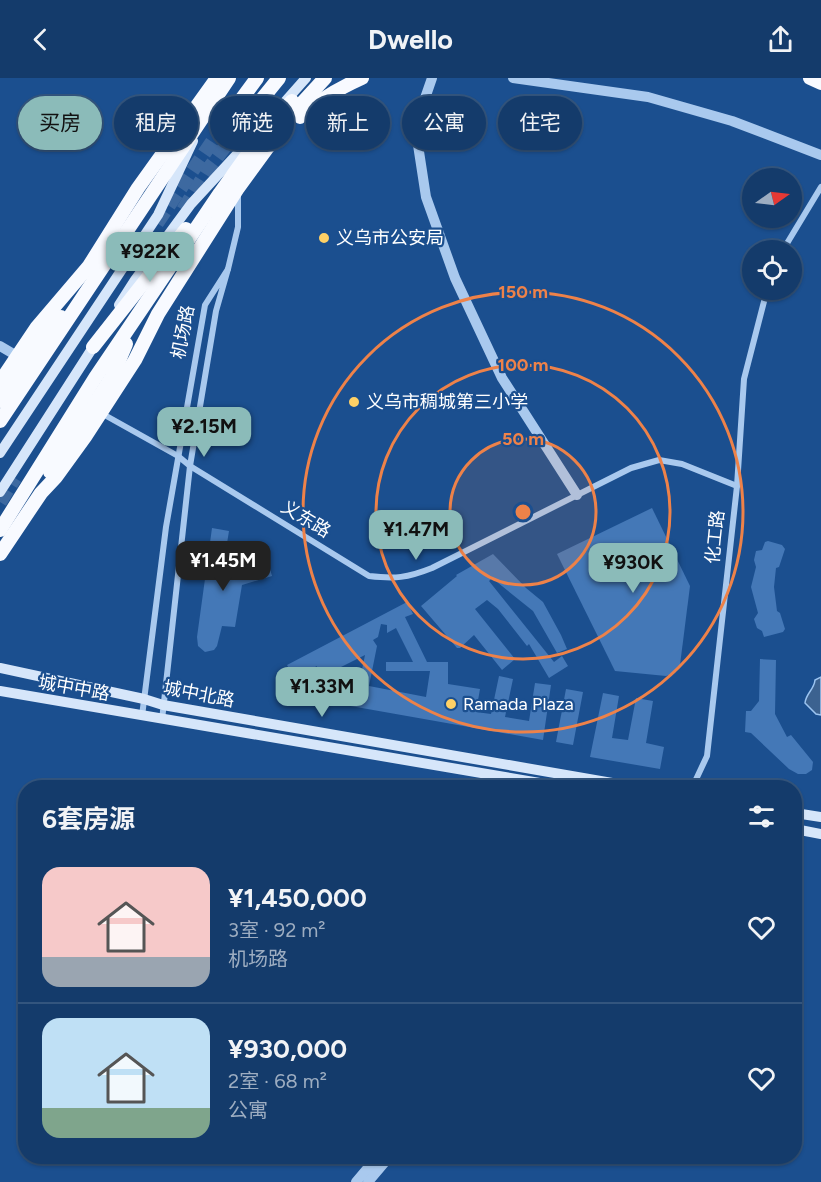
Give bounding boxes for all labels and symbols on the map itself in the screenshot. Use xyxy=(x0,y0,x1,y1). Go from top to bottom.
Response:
north arrow xyxy=(742,168,802,228)
place label: 义乌市公安局 xyxy=(336,227,444,249)
marker: 义乌市公安局 xyxy=(317,231,331,245)
pin: ¥922K xyxy=(108,232,192,283)
text: 150 m xyxy=(498,281,548,303)
street label: 机场路 xyxy=(167,303,199,361)
text: 100 m xyxy=(498,354,548,376)
place label: 义乌市稠城第三小学 xyxy=(366,391,528,413)
marker: 义乌市稠城第三小学 xyxy=(347,395,361,409)
pin: ¥2.15M xyxy=(155,407,253,458)
text: 50 m xyxy=(502,428,544,450)
street label: 义东路 xyxy=(277,496,335,542)
centre of rings xyxy=(513,502,533,522)
street label: 化工路 xyxy=(701,509,729,565)
pin: ¥1.47M xyxy=(367,510,465,561)
pin: ¥1.45M xyxy=(174,541,272,592)
pin: ¥930K xyxy=(591,543,675,594)
pin: ¥1.33M xyxy=(273,667,371,718)
street label: 城中中路 xyxy=(37,671,111,705)
street label: 城中北路 xyxy=(162,676,236,712)
place label: Ramada Plaza xyxy=(463,693,574,715)
marker: Ramada Plaza xyxy=(444,697,458,711)

